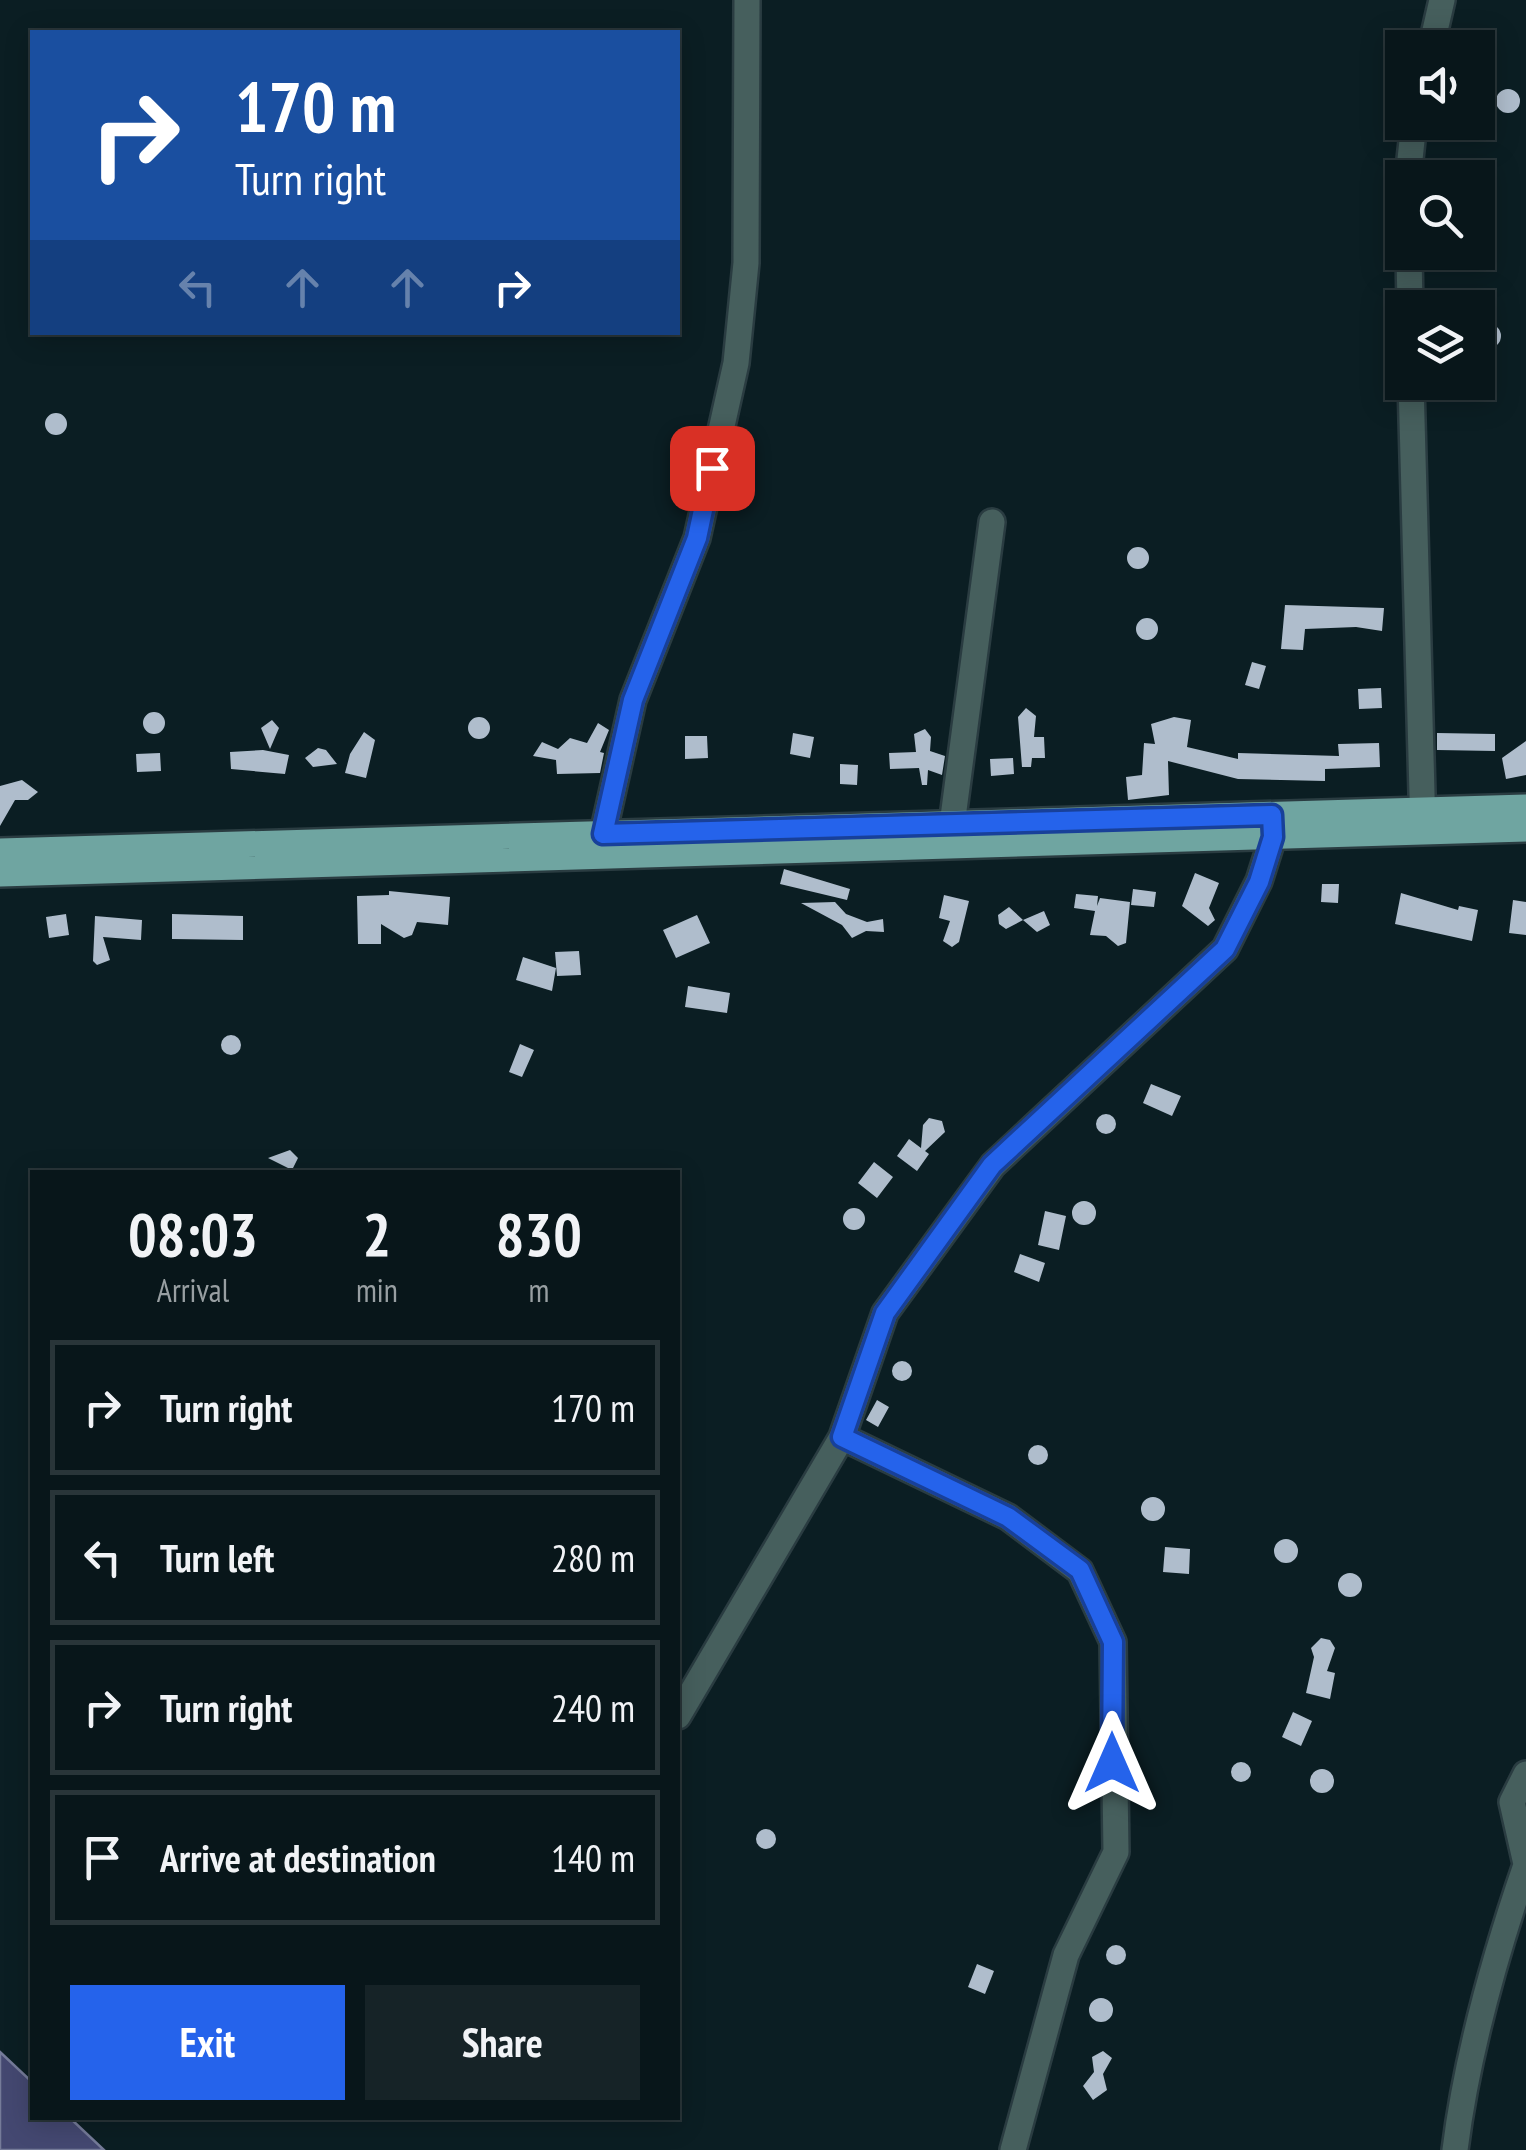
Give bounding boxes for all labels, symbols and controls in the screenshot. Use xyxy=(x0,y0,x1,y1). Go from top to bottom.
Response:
map controls xyxy=(1385,30,1495,400)
button: sound xyxy=(1385,30,1495,140)
text: 170 m xyxy=(235,61,396,151)
icon: right xyxy=(70,70,200,200)
text: Turn right xyxy=(235,149,386,207)
button: search xyxy=(1385,160,1495,270)
icon: left xyxy=(170,260,225,315)
icon: ahead xyxy=(275,260,330,315)
icon: ahead xyxy=(380,260,435,315)
icon: right xyxy=(485,260,540,315)
button: layers xyxy=(1385,290,1495,400)
pin xyxy=(670,426,755,511)
icon: arrive xyxy=(685,441,740,496)
text: 08:03 xyxy=(128,1195,258,1273)
text: 2 xyxy=(363,1195,391,1273)
text: 830 xyxy=(496,1195,582,1273)
text: Arrival xyxy=(157,1269,229,1311)
text: min xyxy=(356,1269,398,1311)
text: m xyxy=(528,1269,549,1311)
icon: right xyxy=(75,1380,130,1435)
text: Turn right xyxy=(160,1383,292,1432)
text: 170 m xyxy=(551,1383,635,1432)
icon: left xyxy=(75,1530,130,1585)
text: Turn left xyxy=(160,1533,274,1582)
text: 280 m xyxy=(551,1533,635,1582)
icon: right xyxy=(75,1680,130,1735)
text: Turn right xyxy=(160,1683,292,1732)
text: 240 m xyxy=(551,1683,635,1732)
position arrow xyxy=(1060,1711,1164,1815)
icon: arrive xyxy=(75,1830,130,1885)
text: Arrive at destination xyxy=(160,1833,436,1882)
text: 140 m xyxy=(551,1833,635,1882)
button: Exit xyxy=(70,1985,345,2100)
button: Share xyxy=(365,1985,640,2100)

